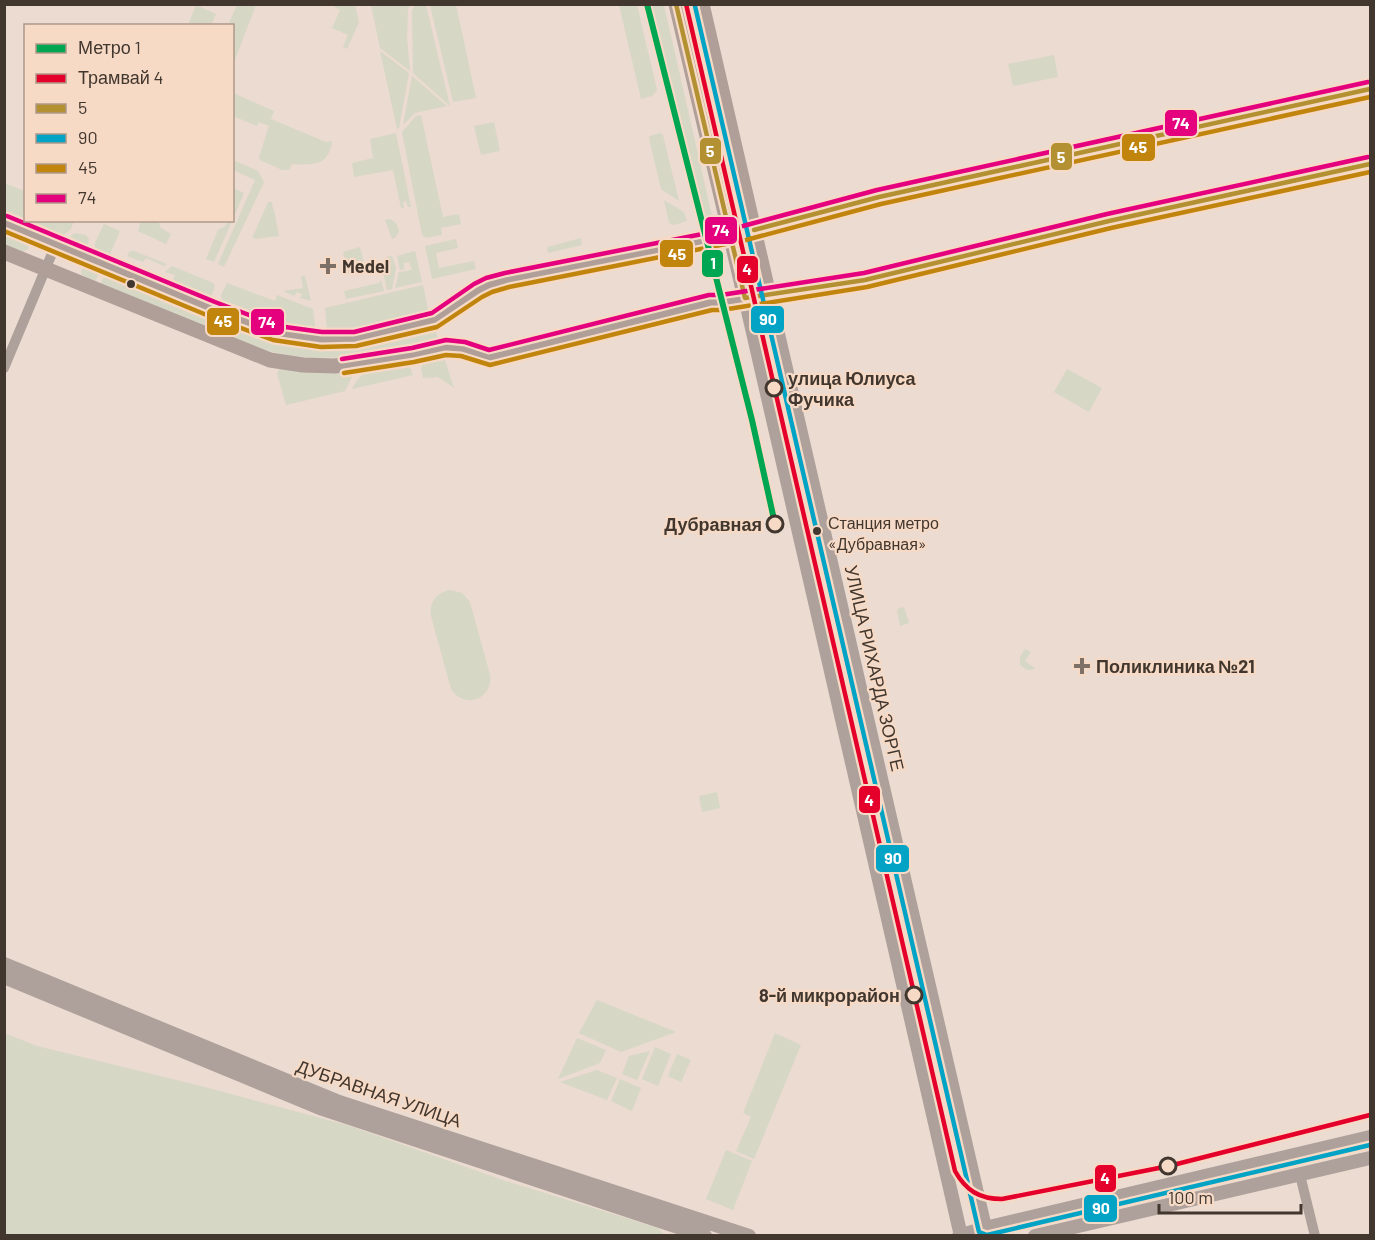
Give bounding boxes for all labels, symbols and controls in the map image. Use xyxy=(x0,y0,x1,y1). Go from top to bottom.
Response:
legend xyxy=(24,24,234,222)
text: Метро 1 xyxy=(78,36,141,58)
text: Трамвай 4 xyxy=(78,66,163,88)
text: 5 xyxy=(78,96,87,118)
line badge: 74 xyxy=(1164,109,1198,137)
text: 74 xyxy=(1172,113,1190,132)
text: 90 xyxy=(78,126,98,148)
line badge: 45 xyxy=(1121,133,1156,162)
line badge: 5 xyxy=(699,137,722,165)
text: 45 xyxy=(1129,137,1148,156)
text: 5 xyxy=(706,141,715,160)
line badge: 5 xyxy=(1050,142,1073,171)
text: 5 xyxy=(1057,147,1066,166)
text: 45 xyxy=(78,156,97,178)
text: 74 xyxy=(78,186,96,208)
line badge: 74 xyxy=(704,216,738,245)
text: 74 xyxy=(712,220,730,239)
line badge: 45 xyxy=(659,239,694,268)
text: 45 xyxy=(668,244,687,263)
line badge: 1 xyxy=(701,249,724,278)
text: 1 xyxy=(710,253,716,272)
place label: Medel xyxy=(342,255,389,277)
line badge: 4 xyxy=(736,255,759,284)
marker: Medel xyxy=(319,257,337,275)
text: 4 xyxy=(742,259,752,278)
unlabelled marker xyxy=(125,278,137,290)
line badge: 90 xyxy=(750,305,785,334)
line badge: 45 xyxy=(206,307,240,336)
line badge: 74 xyxy=(250,308,285,336)
text: 90 xyxy=(759,309,777,328)
text: 45 xyxy=(214,311,233,330)
text: 74 xyxy=(258,312,276,331)
place label: улица Юлиуса Фучика xyxy=(788,367,917,410)
marker: улица Юлиуса Фучика xyxy=(765,379,783,397)
place label: Дубравная xyxy=(664,513,762,535)
place label: Станция метро «Дубравная» xyxy=(828,513,939,553)
marker: Дубравная xyxy=(766,515,784,533)
marker: Станция метро «Дубравная» xyxy=(811,525,823,537)
street label: УЛИЦА РИХАРДА ЗОРГЕ xyxy=(841,563,909,773)
place label: Поликлиника №21 xyxy=(1096,655,1255,677)
marker: Поликлиника №21 xyxy=(1073,657,1091,675)
line badge: 4 xyxy=(858,785,881,814)
text: 4 xyxy=(864,790,874,809)
line badge: 90 xyxy=(875,844,910,873)
text: 90 xyxy=(884,848,902,867)
place label: 8-й микрорайон xyxy=(759,984,900,1006)
marker: 8-й микрорайон xyxy=(905,986,923,1004)
street label: ДУБРАВНАЯ УЛИЦА xyxy=(294,1054,464,1132)
unlabelled marker xyxy=(1159,1157,1177,1175)
line badge: 4 xyxy=(1094,1164,1117,1193)
text: 4 xyxy=(1100,1168,1110,1187)
scale bar xyxy=(1159,1177,1302,1215)
text: 100 m xyxy=(1168,1186,1213,1208)
line badge: 90 xyxy=(1083,1194,1118,1223)
text: 90 xyxy=(1092,1198,1110,1217)

